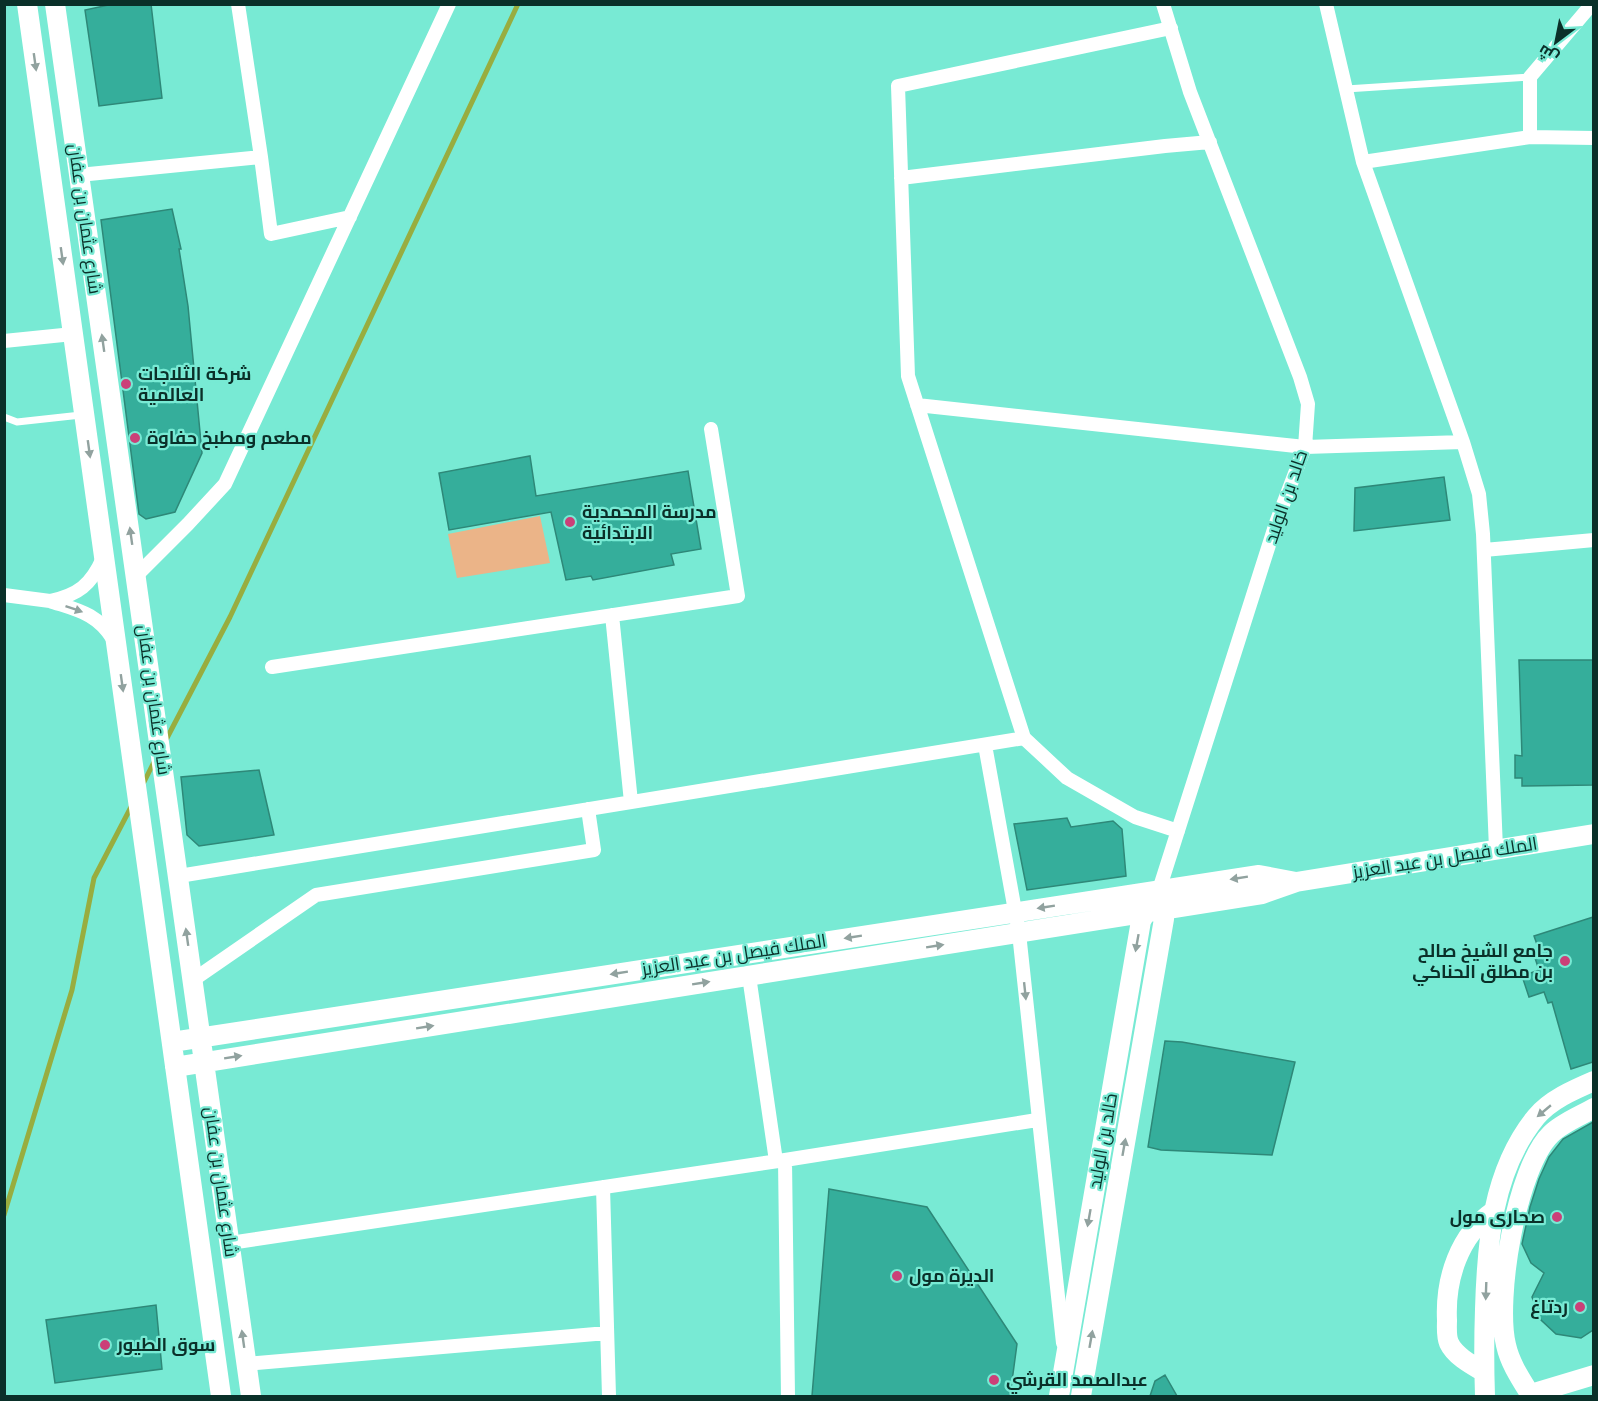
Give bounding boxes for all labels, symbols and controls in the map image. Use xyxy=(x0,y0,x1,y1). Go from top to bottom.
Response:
north arrow xyxy=(1526,12,1586,72)
text: ش xyxy=(1535,41,1562,68)
one-way arrow xyxy=(31,53,40,72)
street label: شارع عثمان بن عفان xyxy=(63,142,106,296)
one-way arrow xyxy=(58,246,67,265)
one-way arrow xyxy=(99,334,108,353)
place label: شركة الثلاجات العالمية xyxy=(138,363,251,406)
marker: شركة الثلاجات العالمية xyxy=(119,377,133,391)
place label: مطعم ومطبخ حفاوة xyxy=(147,427,312,450)
marker: مطعم ومطبخ حفاوة xyxy=(128,431,142,445)
one-way arrow xyxy=(84,439,93,458)
street label: خالد بن الوليد xyxy=(1260,448,1312,546)
place label: مدرسة المحمدية الابتدائية xyxy=(582,501,717,544)
marker: مدرسة المحمدية الابتدائية xyxy=(563,515,577,529)
one-way arrow xyxy=(126,527,135,546)
one-way arrow xyxy=(65,605,83,614)
street label: شارع عثمان بن عفان xyxy=(132,623,175,777)
one-way arrow xyxy=(117,674,126,693)
street label: الملك فيصل بن عبد العزيز xyxy=(1350,833,1539,884)
one-way arrow xyxy=(1229,873,1248,882)
one-way arrow xyxy=(1036,903,1055,912)
one-way arrow xyxy=(183,928,192,947)
street label: الملك فيصل بن عبد العزيز xyxy=(639,930,828,981)
one-way arrow xyxy=(844,932,863,941)
one-way arrow xyxy=(1132,934,1141,953)
place label: جامع الشيخ صالح بن مطلق الحناكي xyxy=(1412,940,1553,987)
one-way arrow xyxy=(926,942,945,951)
marker: جامع الشيخ صالح بن مطلق الحناكي xyxy=(1558,954,1572,968)
one-way arrow xyxy=(609,968,628,977)
one-way arrow xyxy=(692,979,711,988)
one-way arrow xyxy=(1020,982,1030,1001)
one-way arrow xyxy=(416,1022,435,1031)
one-way arrow xyxy=(224,1053,243,1062)
street label: خالد بن الوليد xyxy=(1084,1091,1122,1191)
one-way arrow xyxy=(1536,1104,1552,1117)
street label: شارع عثمان بن عفان xyxy=(199,1105,242,1259)
one-way arrow xyxy=(1120,1137,1129,1156)
place label: صحارى مول xyxy=(1450,1206,1545,1228)
one-way arrow xyxy=(1085,1209,1094,1228)
marker: صحارى مول xyxy=(1550,1210,1564,1224)
place label: الديرة مول xyxy=(909,1265,995,1287)
marker: الديرة مول xyxy=(890,1269,904,1283)
one-way arrow xyxy=(1481,1282,1490,1301)
place label: ردتاغ xyxy=(1530,1296,1568,1319)
marker: ردتاغ xyxy=(1573,1300,1587,1314)
one-way arrow xyxy=(238,1329,247,1348)
one-way arrow xyxy=(1087,1329,1096,1348)
place label: سوق الطيور xyxy=(116,1334,215,1356)
marker: سوق الطيور xyxy=(98,1338,112,1352)
place label: عبدالصمد القرشي xyxy=(1006,1369,1148,1394)
marker: عبدالصمد القرشي xyxy=(987,1373,1001,1387)

